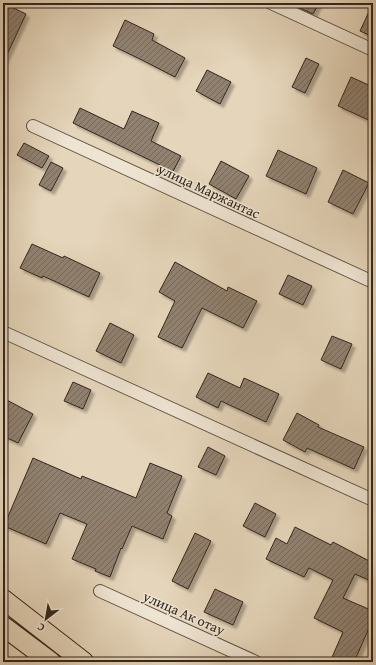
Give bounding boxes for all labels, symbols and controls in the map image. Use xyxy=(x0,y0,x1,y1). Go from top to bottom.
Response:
street label: улица Маржантас xyxy=(154,158,263,223)
street label: улица Ак отау xyxy=(139,586,228,640)
north arrow xyxy=(26,599,66,639)
text: С xyxy=(34,619,48,636)

